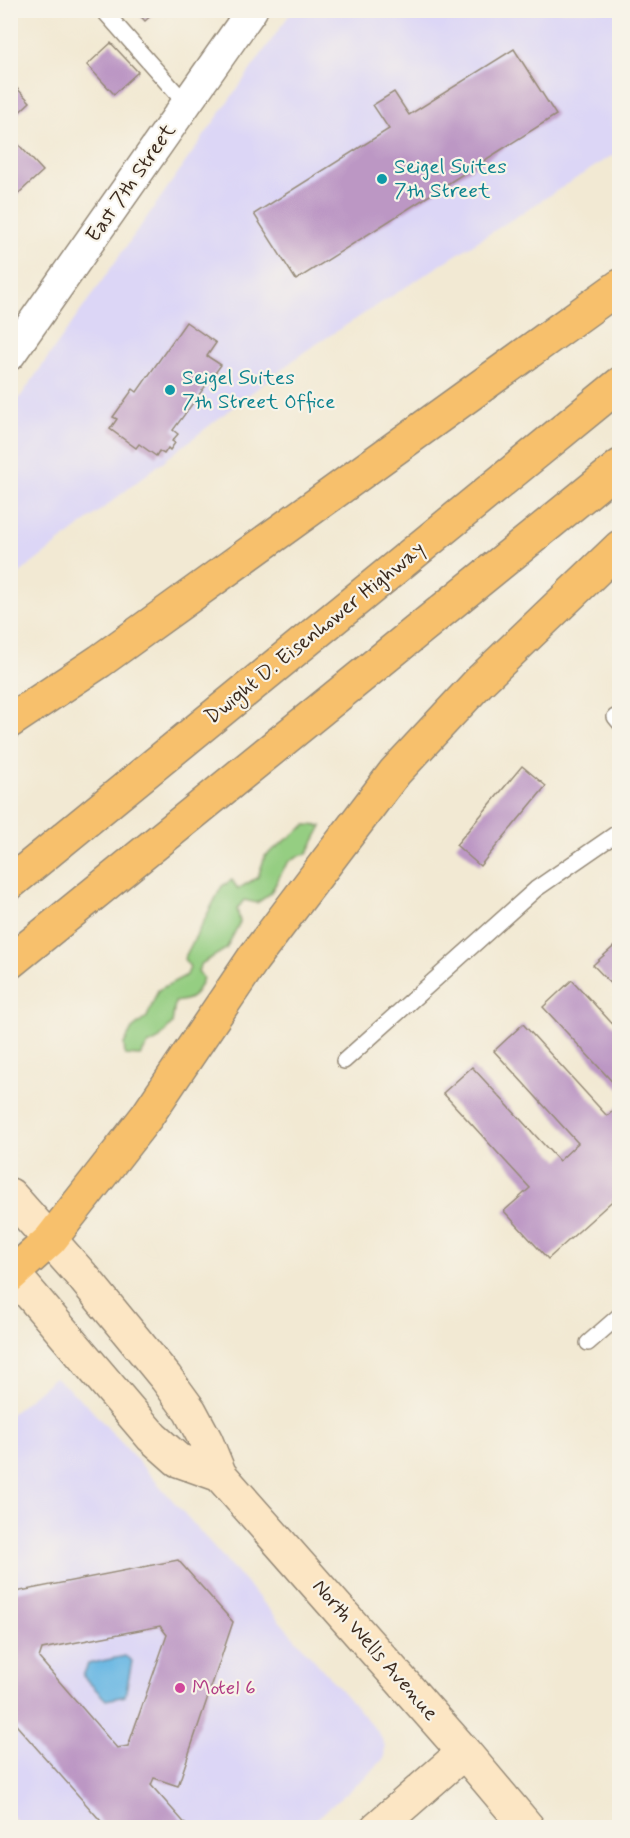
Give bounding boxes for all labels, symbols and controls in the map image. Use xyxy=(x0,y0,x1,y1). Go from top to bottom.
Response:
street label: East 7th Street xyxy=(80,118,183,248)
place label: Seigel Suites 7th Street xyxy=(394,153,507,205)
marker: Seigel Suites 7th Street xyxy=(375,172,389,186)
place label: Seigel Suites 7th Street Office xyxy=(182,364,335,416)
marker: Seigel Suites 7th Street Office xyxy=(163,383,177,397)
street label: Dwight D. Eisenhower Highway xyxy=(199,535,432,731)
street label: North Wells Avenue xyxy=(306,1573,444,1727)
place label: Motel 6 xyxy=(192,1674,256,1702)
marker: Motel 6 xyxy=(173,1681,187,1695)

